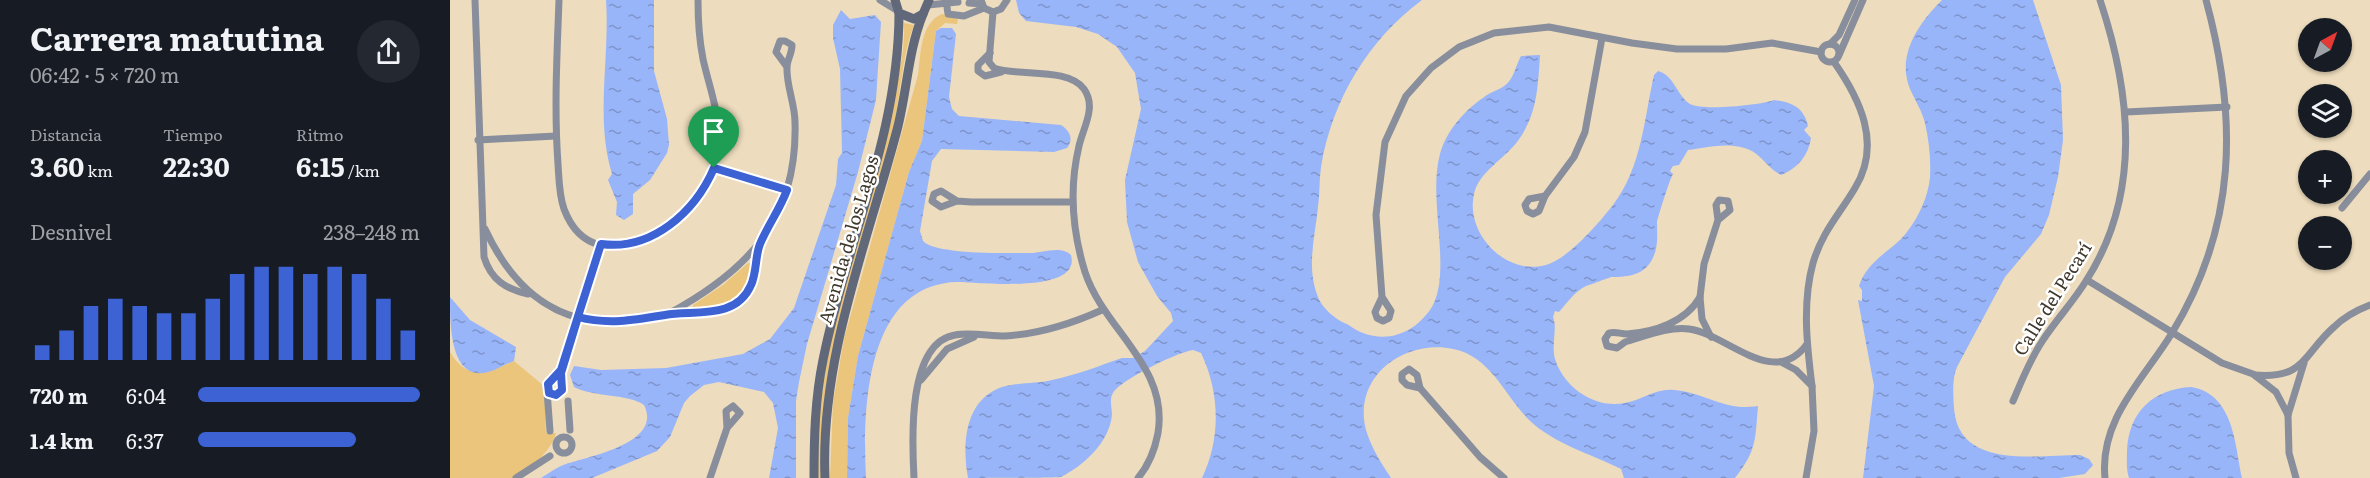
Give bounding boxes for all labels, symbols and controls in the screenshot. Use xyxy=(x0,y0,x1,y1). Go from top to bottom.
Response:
text: Carrera matutina xyxy=(30,12,324,61)
north arrow xyxy=(2298,18,2352,72)
map controls xyxy=(2298,18,2352,270)
button: share xyxy=(357,20,420,83)
text: 06:42 · 5 × 720 m xyxy=(30,59,179,89)
button: layers xyxy=(2298,84,2352,138)
pin xyxy=(688,106,739,168)
icon: arrive xyxy=(697,115,730,148)
text: Distancia xyxy=(30,122,102,146)
text: Tiempo xyxy=(163,122,223,146)
text: Ritmo xyxy=(296,122,343,146)
text: 3.60 xyxy=(30,146,84,185)
text: 22:30 xyxy=(163,146,230,185)
text: 6:15 xyxy=(296,146,345,185)
button: + xyxy=(2298,150,2352,204)
street label: Avenida de los Lagos xyxy=(811,152,885,327)
text: km xyxy=(84,158,113,182)
text: /km xyxy=(345,158,380,182)
text: Desnivel xyxy=(30,216,112,246)
text: 238–248 m xyxy=(323,216,420,246)
button: − xyxy=(2298,216,2352,270)
street label: Calle del Pecarí xyxy=(2006,236,2098,360)
text: 720 m xyxy=(30,380,88,410)
text: 6:04 xyxy=(126,380,166,410)
text: 1.4 km xyxy=(30,425,94,455)
text: 6:37 xyxy=(126,425,164,455)

